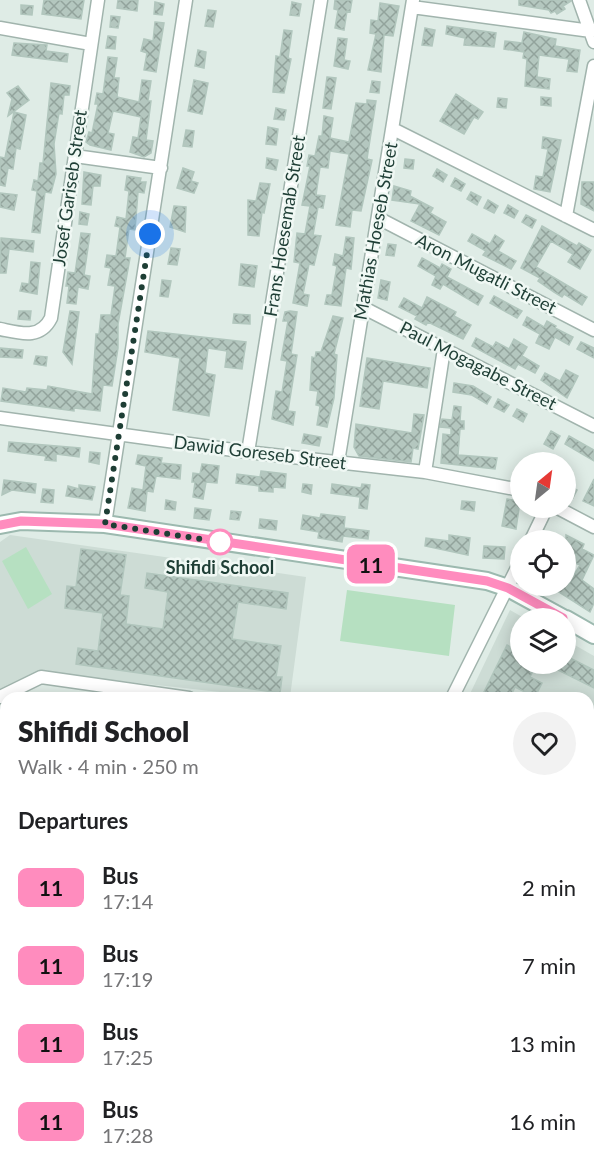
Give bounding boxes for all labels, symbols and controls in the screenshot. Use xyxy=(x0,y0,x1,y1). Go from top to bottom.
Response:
street label: Josef Gariseb Street xyxy=(47,108,91,267)
street label: Frans Hoesemab Street xyxy=(259,133,309,318)
street label: Mathias Hoeseb Street xyxy=(349,140,402,321)
your location xyxy=(135,219,165,249)
street label: Aron Mugatli Street xyxy=(412,228,561,318)
street label: Paul Mogagabe Street xyxy=(396,316,561,414)
street label: Dawid Goreseb Street xyxy=(173,430,348,474)
north arrow xyxy=(510,452,576,518)
map controls xyxy=(510,452,576,674)
marker: Shifidi School xyxy=(207,529,233,555)
button: locate xyxy=(510,530,576,596)
line badge: 11 xyxy=(344,544,398,584)
text: 11 xyxy=(359,552,383,577)
place label: Shifidi School xyxy=(166,556,274,578)
button: layers xyxy=(510,608,576,674)
button: heart xyxy=(513,712,576,775)
text: Shifidi School xyxy=(18,714,189,748)
text: Walk · 4 min · 250 m xyxy=(18,754,199,778)
text: Departures xyxy=(18,807,128,834)
text: Bus xyxy=(102,862,138,889)
text: 2 min xyxy=(522,874,576,901)
text: 11 xyxy=(39,875,63,900)
text: 17:14 xyxy=(102,889,153,913)
text: Bus xyxy=(102,940,138,967)
text: 7 min xyxy=(522,952,576,979)
text: 11 xyxy=(39,953,63,978)
text: 17:19 xyxy=(102,967,153,991)
text: Bus xyxy=(102,1018,138,1045)
text: 13 min xyxy=(509,1030,576,1057)
text: 11 xyxy=(39,1031,63,1056)
text: 17:25 xyxy=(102,1045,153,1069)
text: Bus xyxy=(102,1096,138,1123)
text: 16 min xyxy=(509,1108,576,1135)
text: 11 xyxy=(39,1109,63,1134)
text: 17:28 xyxy=(102,1123,153,1147)

